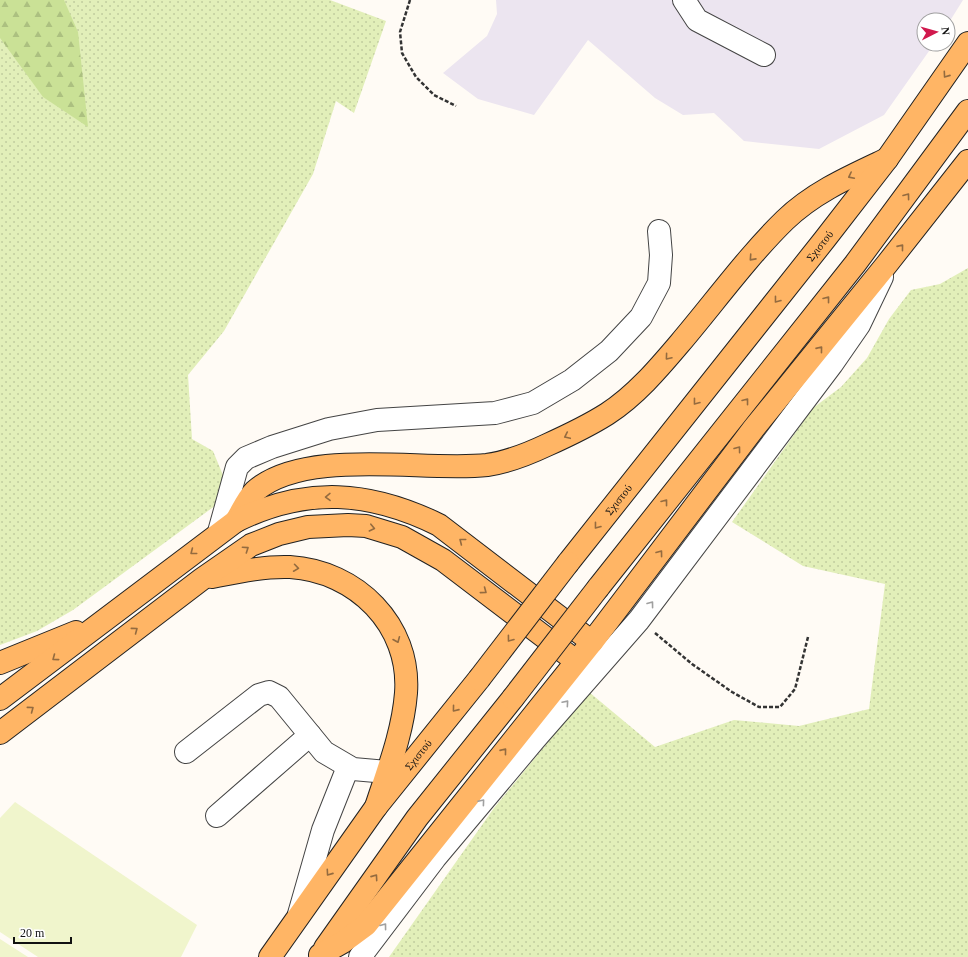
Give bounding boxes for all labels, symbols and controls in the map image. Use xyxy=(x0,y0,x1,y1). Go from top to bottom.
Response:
north arrow xyxy=(916,12,956,52)
text: N xyxy=(940,26,952,36)
one-way arrow xyxy=(943,71,951,78)
one-way arrow xyxy=(848,171,856,179)
one-way arrow xyxy=(902,193,909,200)
street label: Σχιστού xyxy=(804,228,836,263)
one-way arrow xyxy=(897,245,904,252)
one-way arrow xyxy=(749,253,757,261)
one-way arrow xyxy=(774,296,781,303)
one-way arrow xyxy=(822,296,829,303)
one-way arrow xyxy=(815,346,822,353)
one-way arrow xyxy=(665,352,672,360)
one-way arrow xyxy=(693,398,700,405)
one-way arrow xyxy=(742,398,749,405)
one-way arrow xyxy=(563,431,571,439)
one-way arrow xyxy=(733,447,740,454)
street label: Σχιστού xyxy=(603,481,634,517)
one-way arrow xyxy=(325,493,331,501)
one-way arrow xyxy=(661,500,668,507)
one-way arrow xyxy=(595,521,602,528)
one-way arrow xyxy=(369,523,375,531)
one-way arrow xyxy=(459,539,466,546)
one-way arrow xyxy=(242,546,249,553)
one-way arrow xyxy=(191,547,198,554)
one-way arrow xyxy=(655,551,662,558)
one-way arrow xyxy=(293,563,299,572)
one-way arrow xyxy=(479,586,486,593)
one-way arrow xyxy=(646,602,653,609)
one-way arrow xyxy=(130,628,137,635)
one-way arrow xyxy=(508,634,515,641)
one-way arrow xyxy=(392,635,400,643)
one-way arrow xyxy=(52,653,59,660)
one-way arrow xyxy=(562,700,569,708)
one-way arrow xyxy=(453,705,460,712)
one-way arrow xyxy=(26,706,33,713)
street label: Σχιστού xyxy=(402,737,434,772)
one-way arrow xyxy=(500,748,507,755)
one-way arrow xyxy=(477,800,484,807)
one-way arrow xyxy=(327,869,334,876)
one-way arrow xyxy=(370,875,377,882)
scale bar xyxy=(14,919,71,945)
one-way arrow xyxy=(379,923,386,930)
text: 20 m xyxy=(20,926,45,940)

